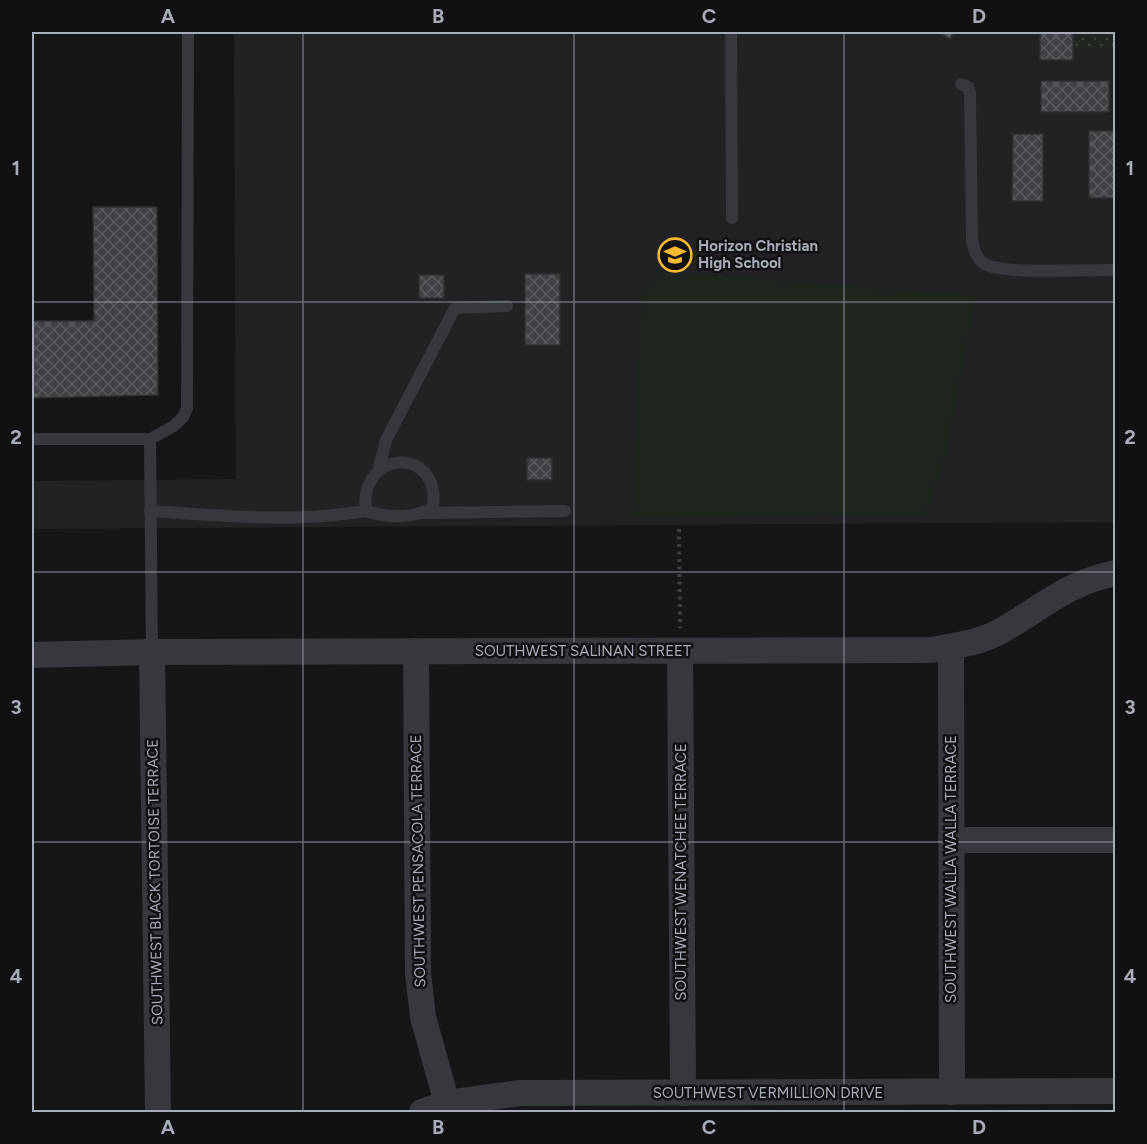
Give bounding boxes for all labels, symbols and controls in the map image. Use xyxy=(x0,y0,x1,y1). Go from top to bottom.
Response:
text: A xyxy=(161,4,176,28)
text: B xyxy=(432,4,444,28)
text: C xyxy=(702,4,716,28)
text: D xyxy=(972,4,986,28)
text: 1 xyxy=(12,156,20,180)
text: 1 xyxy=(1126,156,1134,180)
school or university icon: Horizon Christian High School xyxy=(657,237,693,273)
place label: Horizon Christian High School xyxy=(698,237,818,272)
text: 2 xyxy=(10,425,22,449)
text: 2 xyxy=(1124,425,1136,449)
street label: SOUTHWEST SALINAN STREET xyxy=(475,642,692,660)
text: 3 xyxy=(10,695,22,719)
text: 3 xyxy=(1124,695,1136,719)
street label: SOUTHWEST PENSACOLA TERRACE xyxy=(407,734,429,988)
street label: SOUTHWEST WALLA WALLA TERRACE xyxy=(942,735,960,1003)
street label: SOUTHWEST BLACK TORTOISE TERRACE xyxy=(144,739,166,1025)
street label: SOUTHWEST WENATCHEE TERRACE xyxy=(672,743,690,1001)
text: 4 xyxy=(10,964,23,988)
text: 4 xyxy=(1124,964,1137,988)
street label: SOUTHWEST VERMILLION DRIVE xyxy=(653,1084,883,1102)
text: A xyxy=(161,1115,176,1139)
text: B xyxy=(432,1115,444,1139)
text: C xyxy=(702,1115,716,1139)
text: D xyxy=(972,1115,986,1139)

